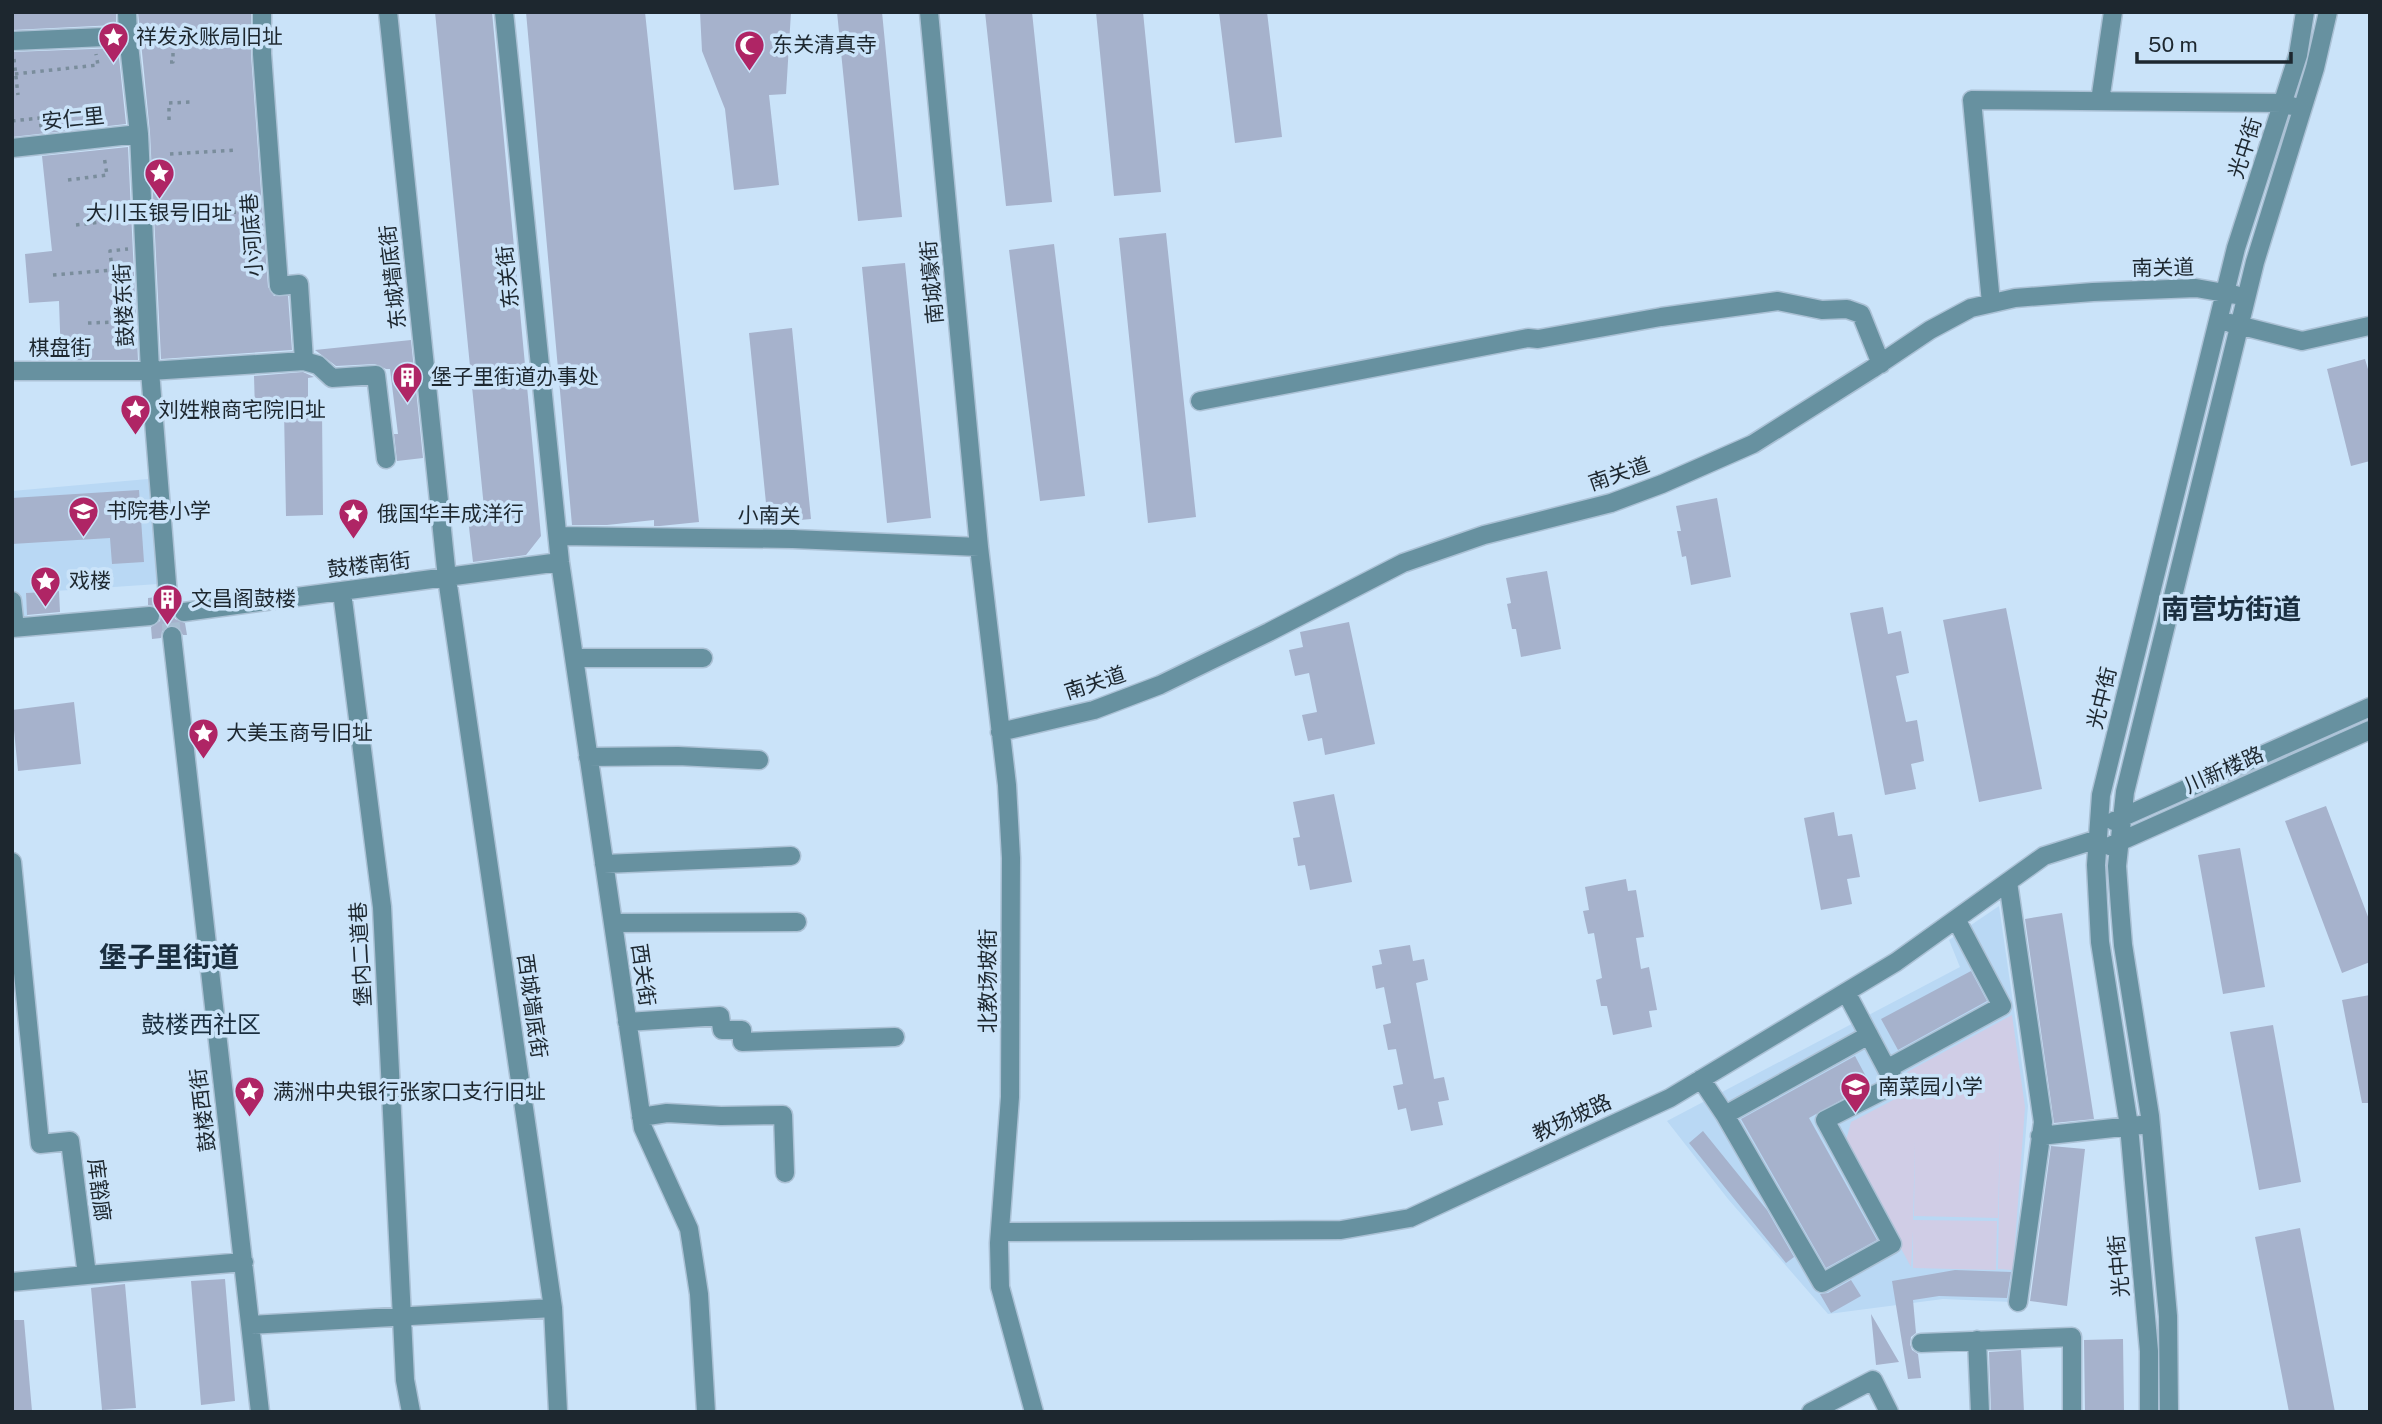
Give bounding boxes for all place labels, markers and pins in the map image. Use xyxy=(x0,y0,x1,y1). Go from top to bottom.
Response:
place icon: 祥发永账局旧址 xyxy=(96,20,130,64)
place label: 祥发永账局旧址 xyxy=(136,24,283,49)
mosque icon: 东关清真寺 xyxy=(732,28,766,72)
place label: 东关清真寺 xyxy=(772,32,877,57)
place icon: 大川玉银号旧址 xyxy=(142,156,176,200)
place label: 大川玉银号旧址 xyxy=(86,200,233,225)
building icon: 堡子里街道办事处 xyxy=(391,360,425,404)
place label: 堡子里街道办事处 xyxy=(431,364,599,389)
place icon: 刘姓粮商宅院旧址 xyxy=(118,393,152,437)
place label: 刘姓粮商宅院旧址 xyxy=(158,397,326,422)
school or university icon: 书院巷小学 xyxy=(66,494,100,538)
place icon: 俄国华丰成洋行 xyxy=(337,497,371,541)
place label: 书院巷小学 xyxy=(106,498,211,523)
place label: 俄国华丰成洋行 xyxy=(377,501,524,526)
place icon: 戏楼 xyxy=(29,564,63,608)
place label: 戏楼 xyxy=(69,568,111,593)
building icon: 文昌阁鼓楼 xyxy=(151,582,185,626)
place label: 文昌阁鼓楼 xyxy=(191,586,296,611)
place icon: 大美玉商号旧址 xyxy=(186,716,220,760)
place label: 大美玉商号旧址 xyxy=(226,720,373,745)
school or university icon: 南菜园小学 xyxy=(1838,1070,1872,1114)
place label: 南菜园小学 xyxy=(1878,1074,1983,1099)
place icon: 满洲中央银行张家口支行旧址 xyxy=(233,1075,267,1119)
place label: 满洲中央银行张家口支行旧址 xyxy=(273,1079,546,1104)

